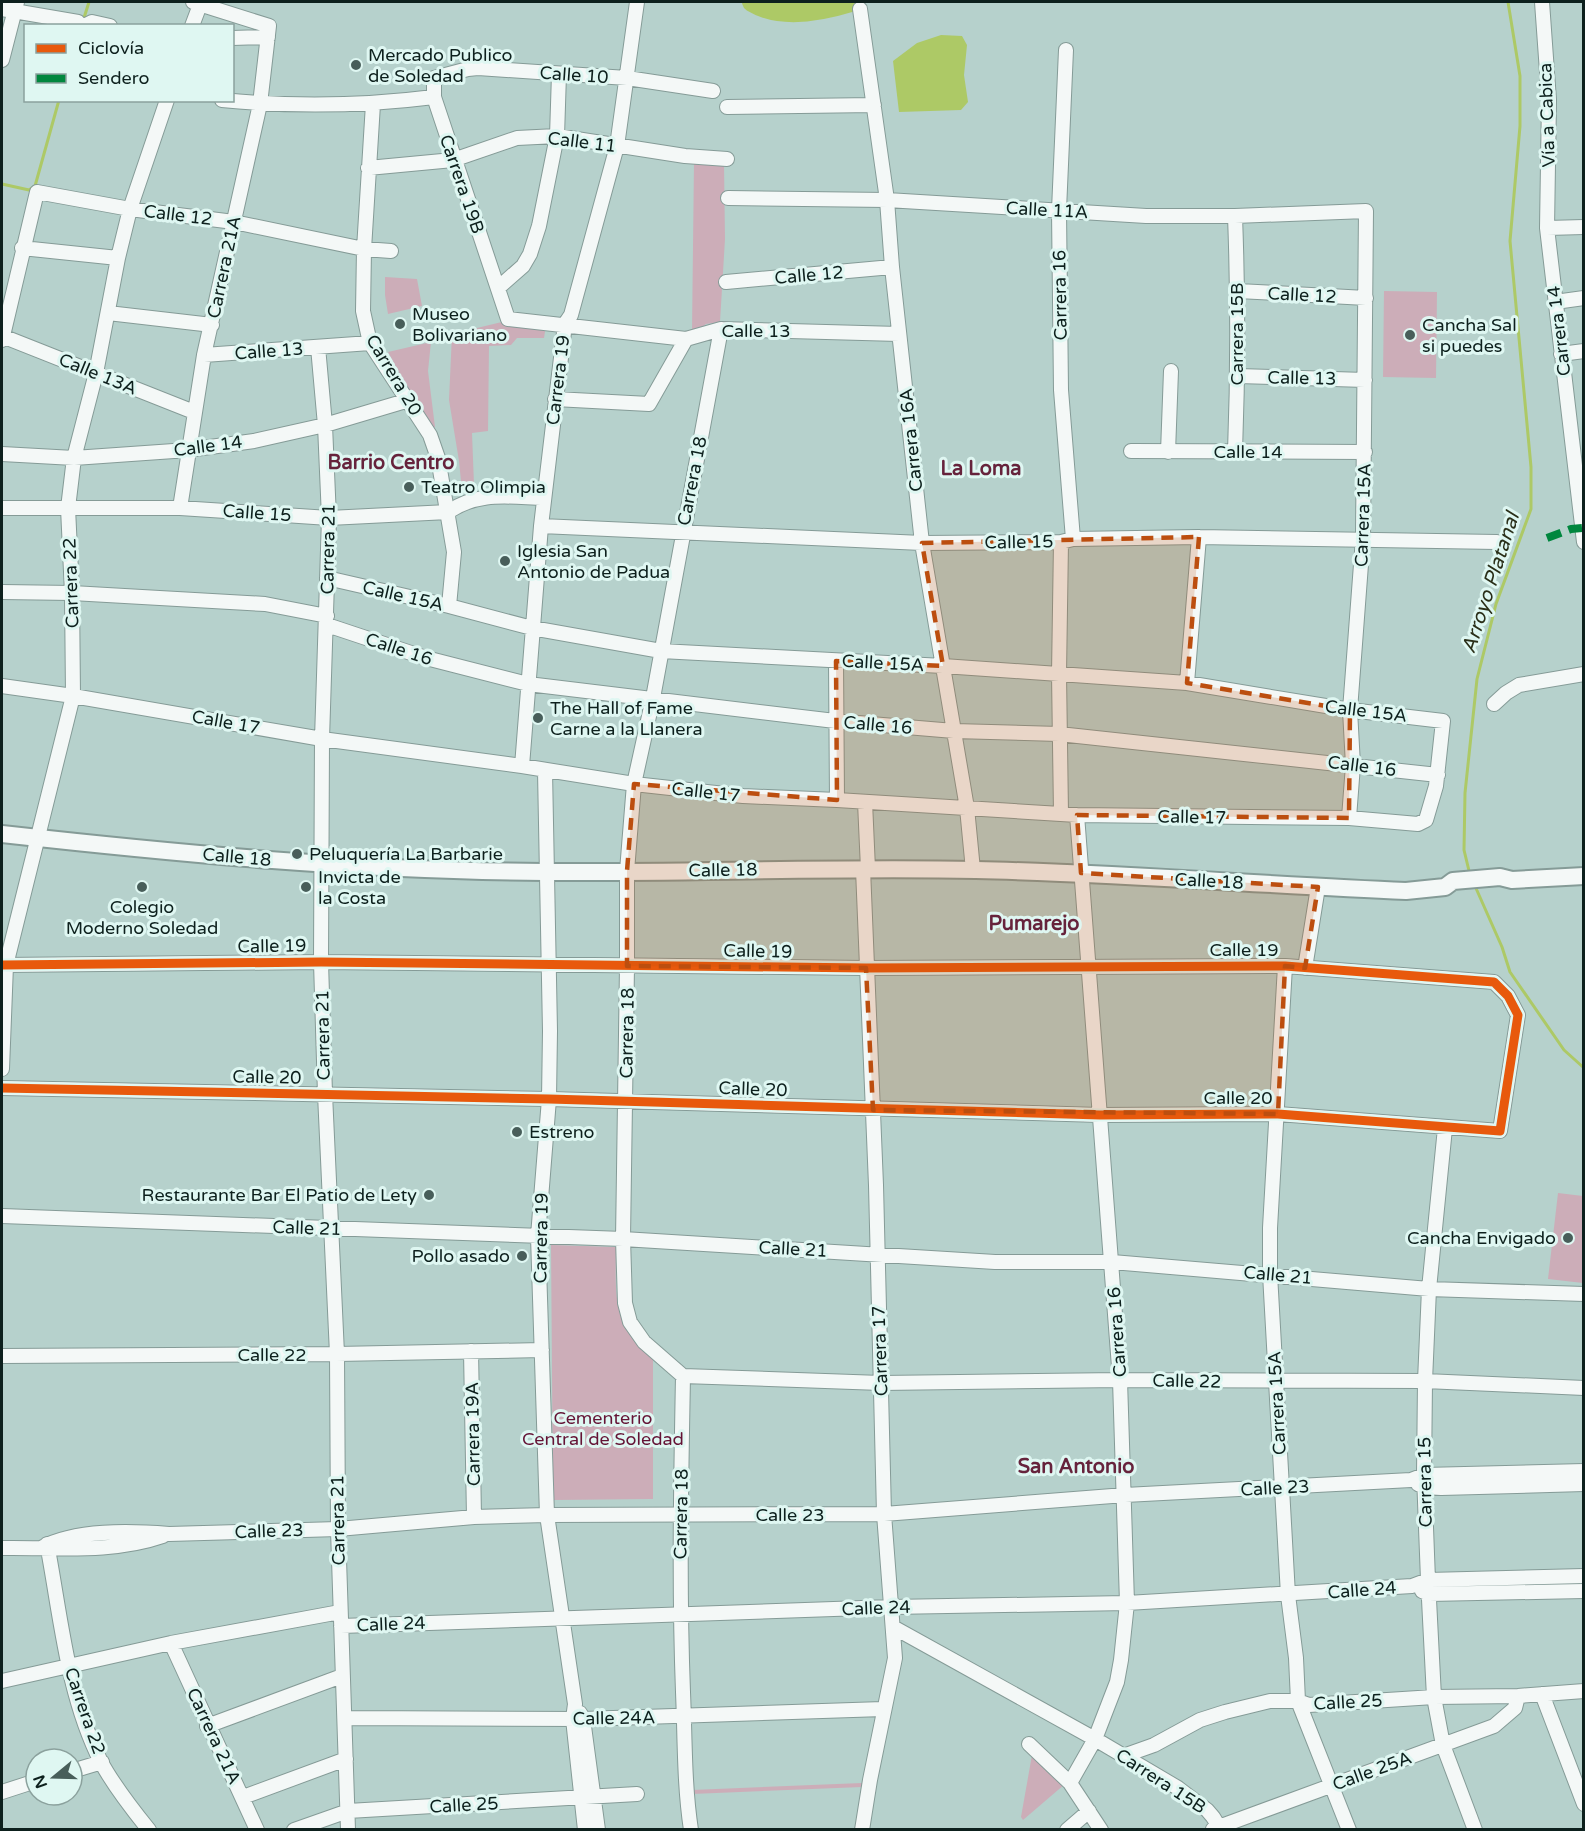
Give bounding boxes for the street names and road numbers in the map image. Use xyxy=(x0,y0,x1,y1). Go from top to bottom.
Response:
street label: Calle 10 xyxy=(539,62,609,88)
street label: Vía a Cabica xyxy=(1534,62,1560,168)
street label: Calle 11 xyxy=(546,127,618,157)
street label: Carrera 19B xyxy=(435,132,489,236)
street label: Calle 11A xyxy=(1005,197,1089,223)
street label: Calle 12 xyxy=(142,200,214,230)
street label: Carrera 21A xyxy=(202,214,246,320)
street label: Carrera 16 xyxy=(1048,249,1072,341)
street label: Calle 12 xyxy=(774,261,844,289)
street label: Carrera 15B xyxy=(1226,282,1248,386)
street label: Calle 12 xyxy=(1267,282,1337,308)
street label: Carrera 14 xyxy=(1543,285,1575,377)
street label: Calle 13 xyxy=(721,320,791,342)
street label: Carrera 20 xyxy=(361,330,427,420)
street label: Carrera 19 xyxy=(542,334,574,426)
street label: Calle 13 xyxy=(234,338,304,364)
street label: Calle 13A xyxy=(56,348,140,400)
street label: Calle 13 xyxy=(1267,366,1337,390)
street label: Carrera 16A xyxy=(895,387,927,493)
street label: Calle 14 xyxy=(172,431,244,461)
street label: Carrera 18 xyxy=(673,434,711,528)
street label: Calle 14 xyxy=(1213,441,1283,463)
street label: Carrera 15A xyxy=(1350,463,1376,567)
street label: Calle 15 xyxy=(222,500,292,526)
street label: Carrera 21 xyxy=(316,503,340,595)
street label: Calle 15 xyxy=(984,530,1054,554)
street label: Carrera 22 xyxy=(58,537,84,629)
street label: Calle 15A xyxy=(360,576,446,616)
street label: Calle 16 xyxy=(363,628,435,670)
street label: Calle 15A xyxy=(841,650,925,676)
street label: Calle 15A xyxy=(1324,695,1408,727)
street label: Calle 17 xyxy=(190,705,262,739)
street label: Calle 16 xyxy=(843,711,913,739)
street label: Calle 16 xyxy=(1326,751,1398,781)
street label: Calle 17 xyxy=(671,777,741,807)
street label: Calle 17 xyxy=(1157,805,1227,829)
street label: Calle 18 xyxy=(202,843,272,871)
street label: Calle 18 xyxy=(688,858,758,882)
street label: Calle 18 xyxy=(1174,868,1244,894)
street label: Calle 19 xyxy=(237,934,307,958)
street label: Calle 19 xyxy=(723,939,793,963)
street label: Calle 19 xyxy=(1209,939,1279,961)
street label: Carrera 18 xyxy=(615,987,639,1079)
street label: Carrera 21 xyxy=(311,989,335,1081)
street label: Calle 20 xyxy=(232,1065,302,1089)
street label: Calle 20 xyxy=(718,1077,788,1101)
street label: Calle 20 xyxy=(1203,1087,1273,1109)
street label: Carrera 19 xyxy=(529,1192,553,1284)
street label: Calle 21 xyxy=(272,1216,342,1240)
street label: Calle 21 xyxy=(758,1236,828,1262)
street label: Calle 21 xyxy=(1243,1261,1313,1289)
street label: Carrera 16 xyxy=(1103,1286,1131,1378)
street label: Carrera 17 xyxy=(867,1305,893,1397)
street label: Calle 22 xyxy=(237,1344,307,1366)
street label: Carrera 15A xyxy=(1263,1350,1291,1456)
street label: Calle 22 xyxy=(1152,1369,1222,1393)
street label: Carrera 19A xyxy=(461,1382,485,1486)
street label: Carrera 15 xyxy=(1413,1436,1437,1528)
street label: Carrera 18 xyxy=(669,1468,693,1560)
street label: Carrera 21 xyxy=(326,1474,350,1566)
street label: Calle 23 xyxy=(1240,1475,1310,1501)
street label: Calle 23 xyxy=(755,1504,825,1526)
street label: Calle 23 xyxy=(234,1519,304,1543)
street label: Calle 24 xyxy=(1327,1577,1397,1603)
street label: Calle 24 xyxy=(841,1596,911,1620)
street label: Calle 24 xyxy=(356,1612,426,1636)
street label: Carrera 22 xyxy=(60,1665,110,1757)
street label: Carrera 21A xyxy=(182,1684,246,1788)
street label: Calle 25 xyxy=(1313,1689,1383,1715)
street label: Calle 24A xyxy=(573,1706,655,1730)
street label: Carrera 15B xyxy=(1112,1744,1210,1818)
street label: Calle 25A xyxy=(1329,1747,1415,1795)
street label: Calle 25 xyxy=(429,1792,499,1818)

